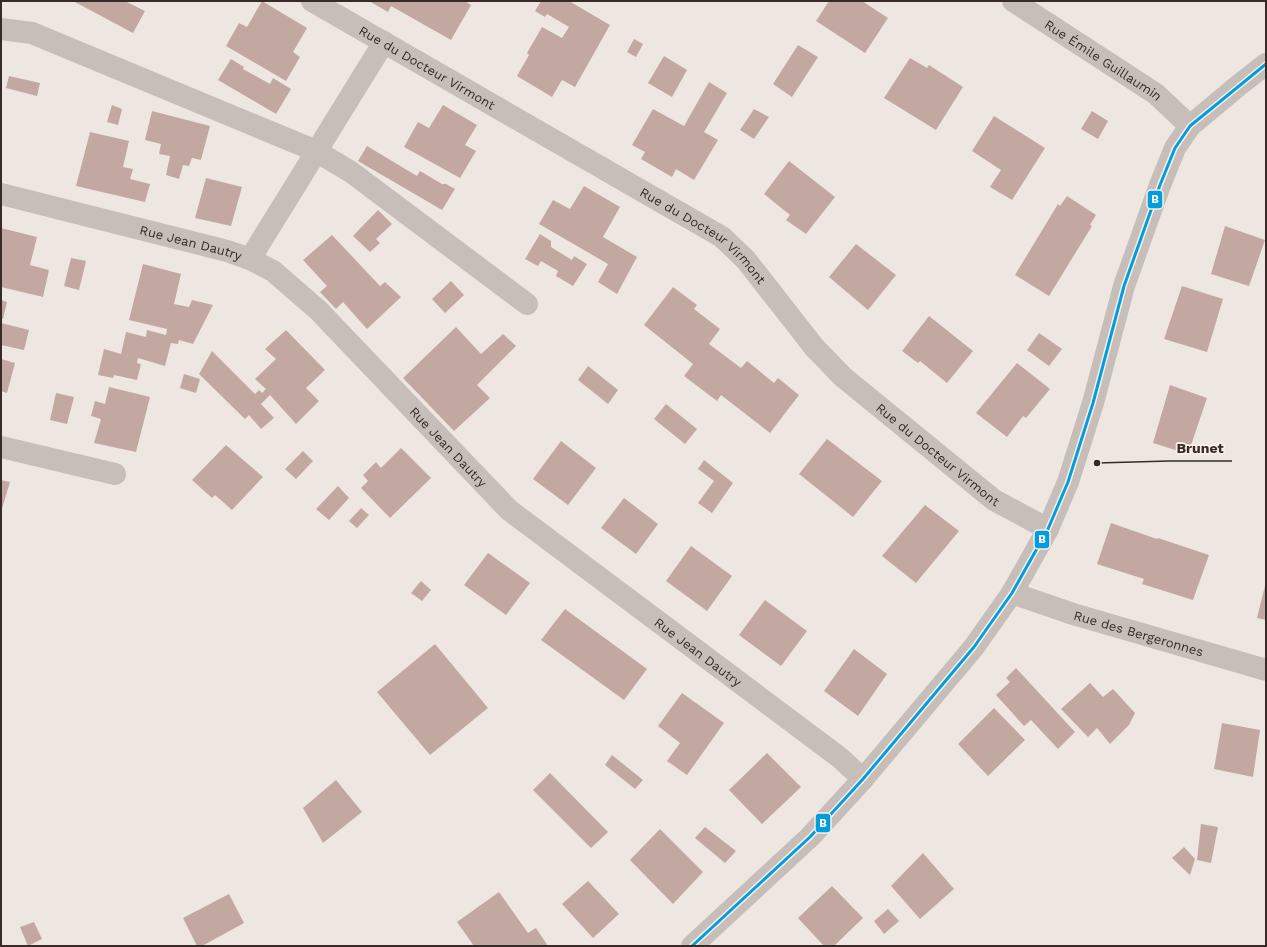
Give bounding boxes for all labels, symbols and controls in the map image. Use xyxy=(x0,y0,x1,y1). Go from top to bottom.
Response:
street label: Rue Émile Guillaumin xyxy=(1042,16,1165,103)
street label: Rue du Docteur Virmont xyxy=(357,22,498,113)
street label: Rue du Docteur Virmont xyxy=(637,184,769,287)
line badge: B xyxy=(1147,190,1163,209)
text: B xyxy=(1151,193,1159,206)
street label: Rue Jean Dautry xyxy=(138,222,244,263)
street label: Rue du Docteur Virmont xyxy=(873,400,1002,509)
street label: Rue Jean Dautry xyxy=(407,404,490,490)
callout: Brunet xyxy=(1169,435,1232,461)
text: Brunet xyxy=(1176,440,1224,456)
line badge: B xyxy=(1034,530,1050,549)
text: B xyxy=(1038,533,1046,546)
street label: Rue des Bergeronnes xyxy=(1072,607,1206,659)
street label: Rue Jean Dautry xyxy=(652,614,745,689)
line badge: B xyxy=(815,813,831,833)
text: B xyxy=(819,817,827,830)

